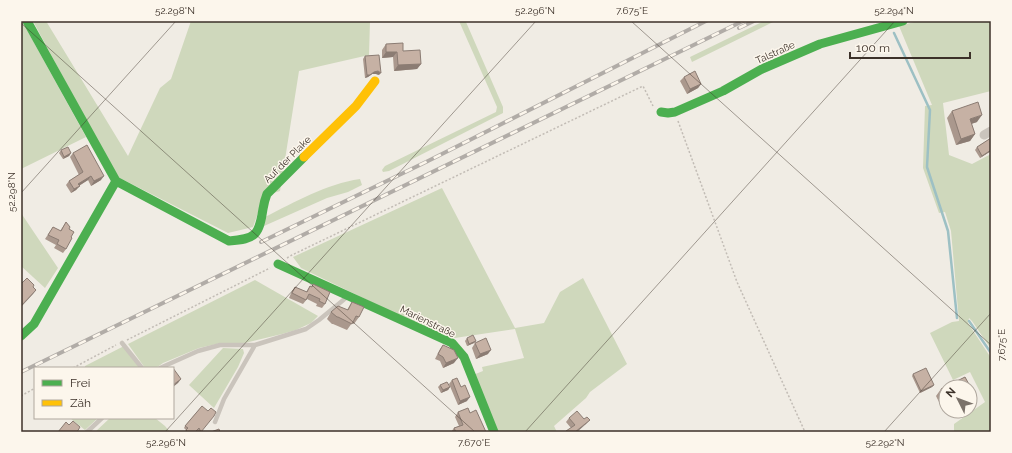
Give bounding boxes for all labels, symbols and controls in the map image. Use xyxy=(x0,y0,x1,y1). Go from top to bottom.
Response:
text: 52.298°N xyxy=(155,5,195,16)
text: 52.296°N xyxy=(515,5,555,16)
text: 7.675°E xyxy=(616,5,648,16)
text: 52.294°N xyxy=(874,5,914,16)
scale bar xyxy=(850,34,970,60)
street label: Talstraße xyxy=(754,39,797,66)
text: 100 m xyxy=(856,41,890,55)
street label: Auf der Plake xyxy=(262,134,313,185)
text: 52.298°N xyxy=(6,172,17,212)
street label: Marienstraße xyxy=(398,303,457,340)
text: 7.675°E xyxy=(996,329,1007,361)
legend xyxy=(34,367,174,419)
text: Frei xyxy=(70,376,90,390)
north arrow xyxy=(938,379,978,419)
text: N xyxy=(943,385,959,400)
text: Zäh xyxy=(70,396,91,410)
text: 52.296°N xyxy=(146,437,186,448)
text: 7.670°E xyxy=(458,437,490,448)
text: 52.292°N xyxy=(865,437,905,448)

